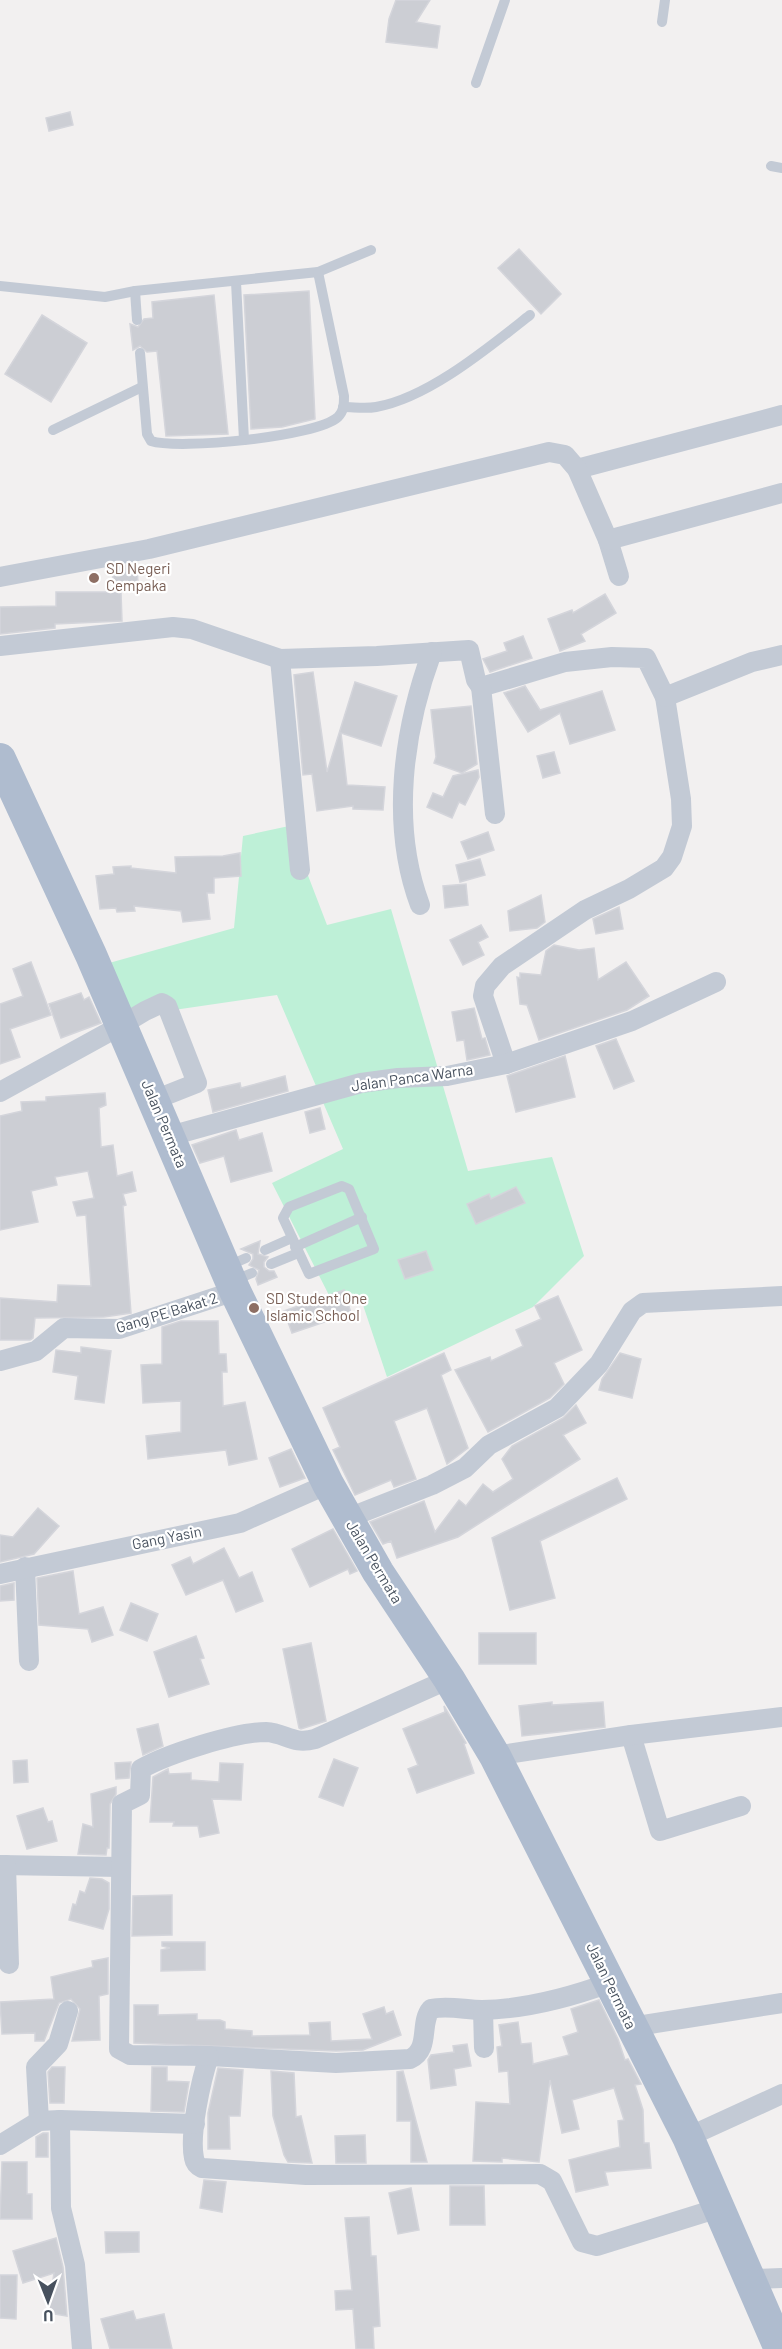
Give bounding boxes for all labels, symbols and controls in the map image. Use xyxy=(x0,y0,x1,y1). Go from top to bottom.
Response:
place label: SD Negeri Cempaka xyxy=(106,559,170,594)
marker: SD Negeri Cempaka xyxy=(87,571,101,585)
street label: Jalan Panca Warna xyxy=(350,1060,474,1094)
street label: Jalan Permata xyxy=(138,1077,192,1170)
street label: Gang PE Bakat 2 xyxy=(114,1288,220,1336)
place label: SD Student One Islamic School xyxy=(266,1289,367,1324)
marker: SD Student One Islamic School xyxy=(247,1301,261,1315)
street label: Jalan Permata xyxy=(343,1517,407,1606)
street label: Gang Yasin xyxy=(130,1521,203,1553)
street label: Jalan Permata xyxy=(583,1939,641,2032)
north arrow xyxy=(18,2271,78,2331)
text: U xyxy=(43,2307,53,2326)

